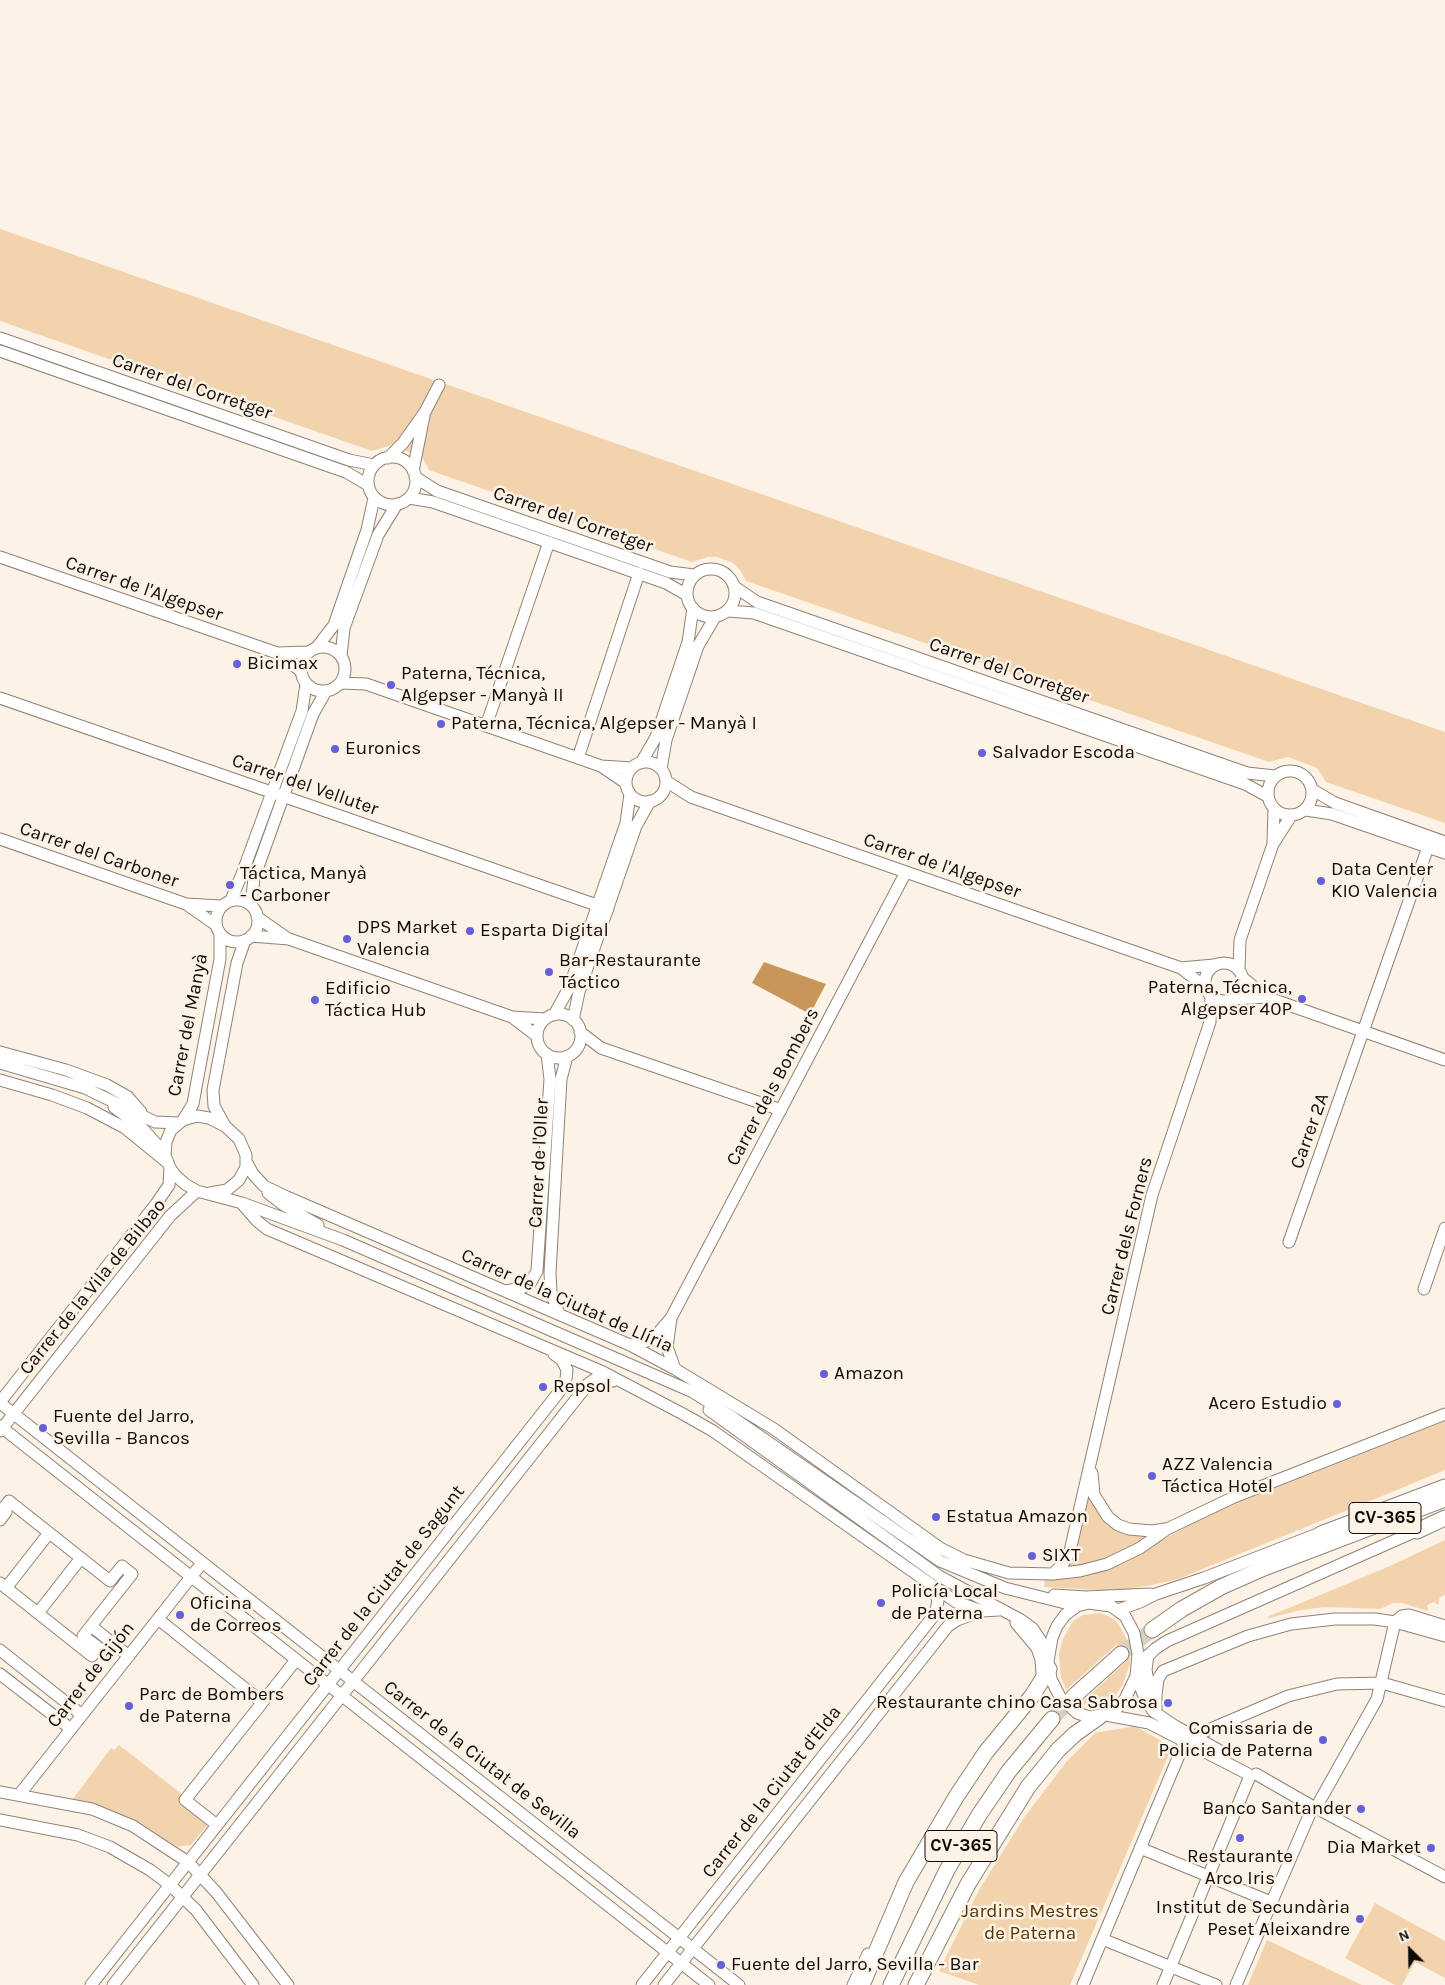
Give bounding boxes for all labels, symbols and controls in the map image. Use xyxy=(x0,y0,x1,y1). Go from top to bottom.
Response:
street label: Carrer del Corretger xyxy=(109,349,275,425)
street label: Carrer del Corretger xyxy=(490,482,656,558)
street label: Carrer de l'Algepser xyxy=(62,551,226,627)
street label: Carrer del Corretger xyxy=(926,633,1092,709)
place label: Bicimax xyxy=(247,653,318,675)
marker: Bicimax xyxy=(231,658,243,670)
place label: Paterna, Técnica, Algepser - Manyà II xyxy=(401,663,564,707)
marker: Paterna, Técnica, Algepser - Manyà II xyxy=(385,679,397,691)
place label: Paterna, Técnica, Algepser - Manyà I xyxy=(451,713,757,735)
marker: Paterna, Técnica, Algepser - Manyà I xyxy=(435,718,447,730)
place label: Euronics xyxy=(345,738,421,760)
place label: Salvador Escoda xyxy=(992,742,1135,764)
marker: Euronics xyxy=(329,743,341,755)
marker: Salvador Escoda xyxy=(976,747,988,759)
street label: Carrer del Velluter xyxy=(229,749,381,821)
street label: Carrer del Carboner xyxy=(17,817,181,893)
street label: Carrer de l'Algepser xyxy=(860,828,1024,904)
place label: Data Center KIO Valencia xyxy=(1331,859,1438,903)
place label: Táctica, Manyà - Carboner xyxy=(240,863,367,907)
marker: Data Center KIO Valencia xyxy=(1315,875,1327,887)
marker: Táctica, Manyà - Carboner xyxy=(224,879,236,891)
place label: DPS Market Valencia xyxy=(357,917,457,961)
place label: Esparta Digital xyxy=(480,920,609,942)
marker: Esparta Digital xyxy=(464,925,476,937)
marker: DPS Market Valencia xyxy=(341,933,353,945)
place label: Bar-Restaurante Táctico xyxy=(559,950,701,994)
street label: Carrer del Manyà xyxy=(163,952,213,1098)
marker: Bar-Restaurante Táctico xyxy=(543,966,555,978)
place label: Paterna, Técnica, Algepser 40P xyxy=(1148,977,1292,1021)
place label: Edificio Táctica Hub xyxy=(325,978,426,1022)
marker: Paterna, Técnica, Algepser 40P xyxy=(1296,993,1308,1005)
marker: Edificio Táctica Hub xyxy=(309,994,321,1006)
street label: Carrer dels Bombers xyxy=(722,1004,824,1170)
street label: Carrer 2A xyxy=(1286,1090,1334,1172)
street label: Carrer de l'Oller xyxy=(524,1098,554,1228)
street label: Carrer dels Forners xyxy=(1096,1154,1158,1318)
street label: Carrer de la Vila de Bilbao xyxy=(15,1194,171,1380)
street label: Carrer de la Ciutat de Llíria xyxy=(458,1244,676,1358)
place label: Amazon xyxy=(834,1363,904,1385)
marker: Amazon xyxy=(818,1368,830,1380)
place label: Repsol xyxy=(553,1376,611,1398)
marker: Repsol xyxy=(537,1381,549,1393)
place label: Acero Estudio xyxy=(1208,1393,1327,1415)
marker: Acero Estudio xyxy=(1331,1398,1343,1410)
place label: Fuente del Jarro, Sevilla - Bancos xyxy=(53,1406,194,1450)
marker: Fuente del Jarro, Sevilla - Bancos xyxy=(37,1422,49,1434)
place label: AZZ Valencia Táctica Hotel xyxy=(1162,1454,1273,1498)
marker: AZZ Valencia Táctica Hotel xyxy=(1146,1470,1158,1482)
street label: Carrer de la Ciutat de Sagunt xyxy=(298,1481,470,1691)
road number: CV-365 xyxy=(1349,1502,1421,1534)
place label: Estatua Amazon xyxy=(946,1506,1088,1528)
marker: Estatua Amazon xyxy=(930,1511,942,1523)
place label: SIXT xyxy=(1042,1545,1081,1567)
marker: SIXT xyxy=(1026,1550,1038,1562)
place label: Policía Local de Paterna xyxy=(891,1581,998,1625)
place label: Oficina de Correos xyxy=(190,1593,281,1637)
marker: Policía Local de Paterna xyxy=(875,1597,887,1609)
marker: Oficina de Correos xyxy=(174,1609,186,1621)
street label: Carrer de Gijón xyxy=(43,1617,139,1733)
street label: Carrer de la Ciutat de Sevilla xyxy=(379,1676,585,1844)
place label: Parc de Bombers de Paterna xyxy=(139,1684,285,1728)
place label: Restaurante chino Casa Sabrosa xyxy=(876,1692,1158,1714)
marker: Restaurante chino Casa Sabrosa xyxy=(1162,1697,1174,1709)
marker: Parc de Bombers de Paterna xyxy=(123,1700,135,1712)
street label: Carrer de la Ciutat d'Elda xyxy=(698,1701,846,1883)
place label: Comissaria de Policia de Paterna xyxy=(1158,1718,1313,1762)
marker: Comissaria de Policia de Paterna xyxy=(1317,1734,1329,1746)
place label: Banco Santander xyxy=(1202,1798,1351,1820)
marker: Banco Santander xyxy=(1355,1803,1367,1815)
road number: CV-365 xyxy=(925,1830,997,1862)
marker: Restaurante Arco Iris xyxy=(1234,1832,1246,1844)
place label: Dia Market xyxy=(1327,1837,1421,1859)
marker: Dia Market xyxy=(1425,1842,1437,1854)
place label: Restaurante Arco Iris xyxy=(1187,1846,1293,1890)
place label: Institut de Secundària Peset Aleixandre xyxy=(1156,1897,1350,1941)
park label: Jardins Mestres de Paterna xyxy=(961,1901,1099,1945)
marker: Institut de Secundària Peset Aleixandre xyxy=(1354,1913,1366,1925)
north arrow xyxy=(1385,1925,1435,1975)
text: N xyxy=(1396,1926,1412,1946)
place label: Fuente del Jarro, Sevilla - Bar xyxy=(731,1954,979,1976)
marker: Fuente del Jarro, Sevilla - Bar xyxy=(715,1959,727,1971)

